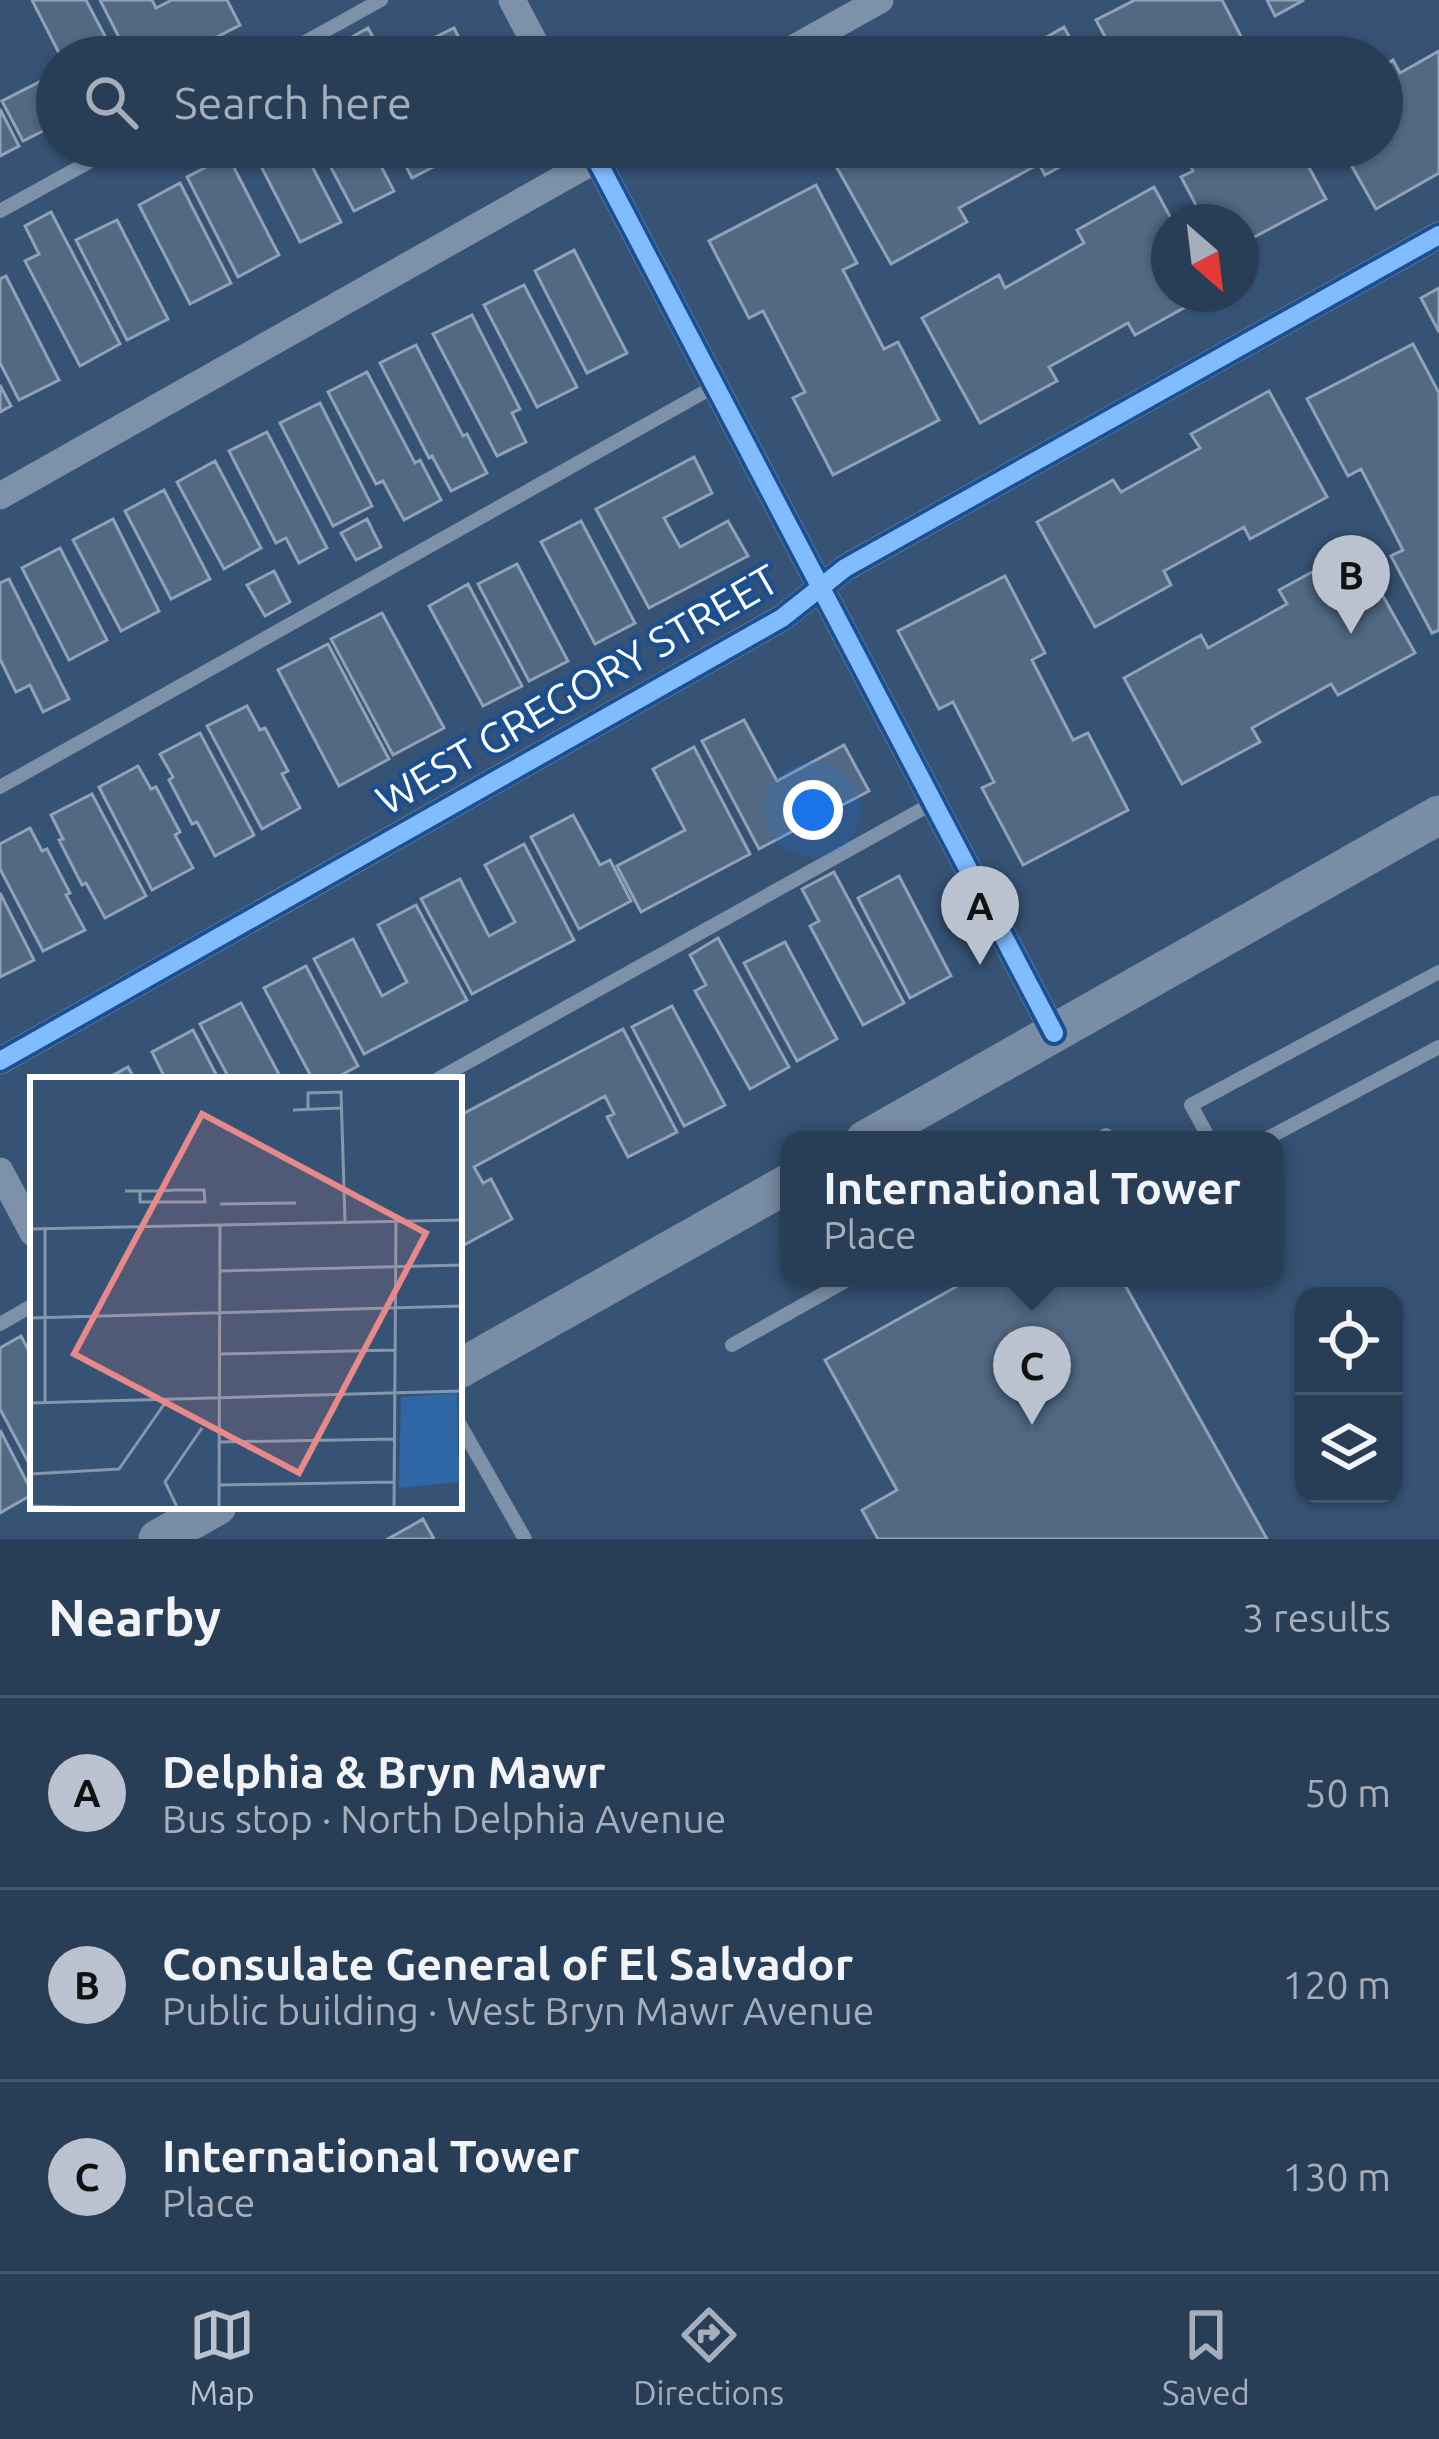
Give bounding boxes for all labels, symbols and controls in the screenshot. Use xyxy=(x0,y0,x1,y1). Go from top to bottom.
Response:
search box xyxy=(36,36,1403,168)
icon: search xyxy=(78,69,144,135)
text: Search here xyxy=(174,77,412,128)
north arrow xyxy=(1151,204,1259,312)
pin: B xyxy=(1312,535,1390,634)
street label: WEST GREGORY STREET xyxy=(368,555,786,823)
your location xyxy=(783,780,843,840)
pin: A xyxy=(941,866,1019,965)
inset map xyxy=(30,1077,462,1509)
popup xyxy=(780,1131,1284,1287)
text: International Tower xyxy=(823,1162,1241,1213)
text: Place xyxy=(823,1213,916,1256)
map controls xyxy=(1295,1287,1403,1503)
button: locate xyxy=(1295,1287,1403,1395)
pin: C xyxy=(993,1326,1071,1425)
button: layers xyxy=(1295,1395,1403,1503)
text: Nearby xyxy=(48,1588,221,1646)
text: 3 results xyxy=(1242,1596,1391,1639)
text: Delphia & Bryn Mawr xyxy=(162,1746,605,1797)
text: A xyxy=(73,1771,101,1814)
text: 50 m xyxy=(1304,1771,1391,1814)
text: Bus stop · North Delphia Avenue xyxy=(162,1797,726,1840)
text: Consulate General of El Salvador xyxy=(162,1938,853,1989)
text: B xyxy=(74,1963,100,2006)
text: 120 m xyxy=(1282,1963,1391,2006)
text: Public building · West Bryn Mawr Avenue xyxy=(162,1989,874,2032)
text: International Tower xyxy=(162,2130,580,2181)
text: C xyxy=(75,2155,99,2198)
text: 130 m xyxy=(1282,2155,1391,2198)
text: Place xyxy=(162,2181,255,2224)
tab: Map xyxy=(189,2302,255,2411)
tab: Directions xyxy=(633,2302,784,2411)
tab: Saved xyxy=(1162,2302,1250,2411)

